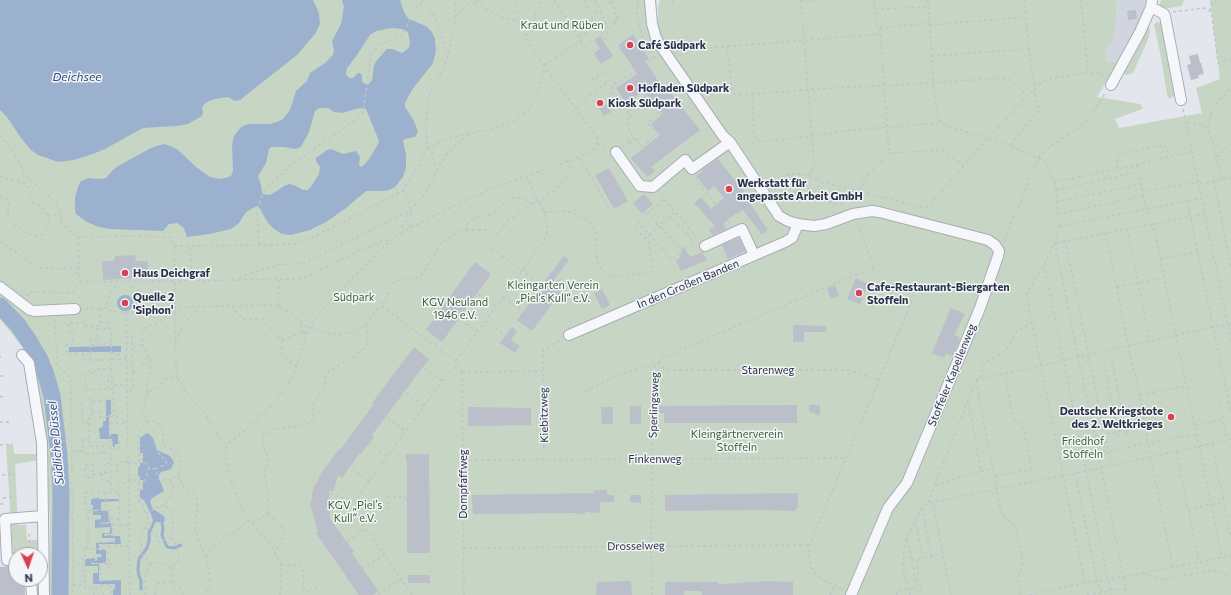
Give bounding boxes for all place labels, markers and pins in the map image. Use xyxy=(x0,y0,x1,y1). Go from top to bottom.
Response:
place label: Café Südpark xyxy=(638,38,706,52)
marker: Café Südpark xyxy=(625,40,635,50)
place label: Hofladen Südpark xyxy=(638,81,729,95)
marker: Hofladen Südpark xyxy=(625,83,635,93)
place label: Kiosk Südpark xyxy=(608,96,681,110)
marker: Kiosk Südpark xyxy=(595,98,605,108)
place label: Werkstatt für angepasste Arbeit GmbH xyxy=(737,176,863,202)
marker: Werkstatt für angepasste Arbeit GmbH xyxy=(724,184,734,194)
place label: Haus Deichgraf xyxy=(133,266,210,280)
marker: Haus Deichgraf xyxy=(120,268,130,278)
place label: Cafe-Restaurant-Biergarten Stoffeln xyxy=(867,280,1010,306)
marker: Cafe-Restaurant-Biergarten Stoffeln xyxy=(854,288,864,298)
place label: Quelle 2 'Siphon' xyxy=(133,290,174,316)
marker: Quelle 2 'Siphon' xyxy=(120,298,130,308)
place label: Deutsche Kriegstote des 2. Weltkrieges xyxy=(1060,404,1163,430)
marker: Deutsche Kriegstote des 2. Weltkrieges xyxy=(1166,412,1176,422)

